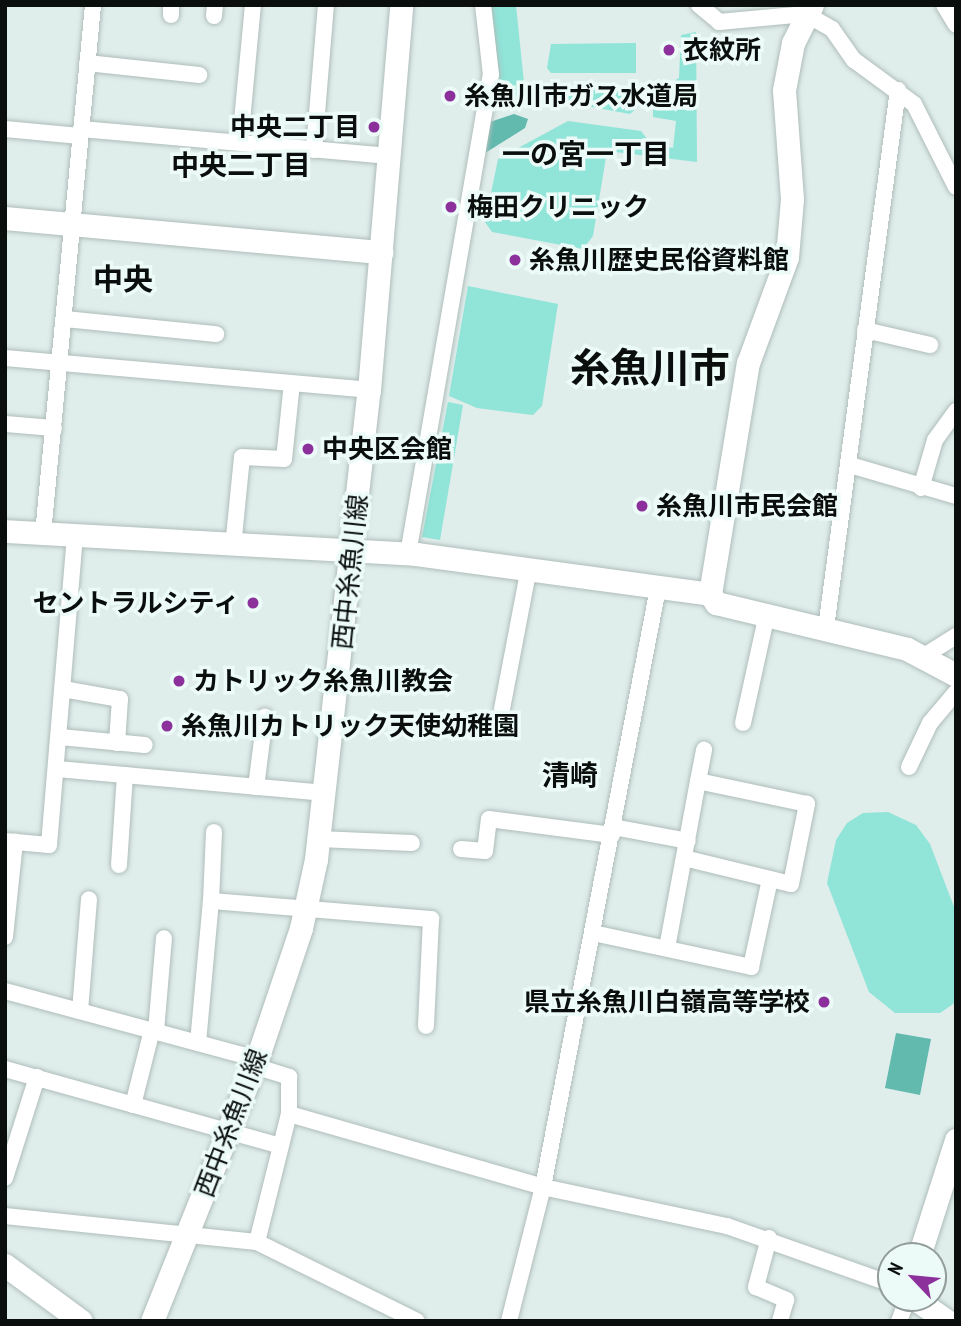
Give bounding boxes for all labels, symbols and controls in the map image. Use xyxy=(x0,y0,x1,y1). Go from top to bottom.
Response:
place label: 衣紋所 xyxy=(683,34,761,66)
marker: 衣紋所 xyxy=(661,42,677,58)
place label: 糸魚川市ガス水道局 xyxy=(464,80,698,112)
marker: 糸魚川市ガス水道局 xyxy=(442,88,458,104)
place label: 中央二丁目 xyxy=(230,111,360,143)
marker: 中央二丁目 xyxy=(366,119,382,135)
district label: 一の宮一丁目 xyxy=(502,137,670,171)
district label: 中央二丁目 xyxy=(171,148,311,182)
place label: 梅田クリニック xyxy=(467,191,649,223)
marker: 梅田クリニック xyxy=(441,197,461,217)
place label: 糸魚川歴史民俗資料館 xyxy=(529,244,789,276)
marker: 糸魚川歴史民俗資料館 xyxy=(507,252,523,268)
district label: 中央 xyxy=(93,261,153,297)
district label: 糸魚川市 xyxy=(570,343,730,391)
place label: 中央区会館 xyxy=(322,433,452,465)
marker: 中央区会館 xyxy=(300,441,316,457)
place label: 糸魚川市民会館 xyxy=(656,490,838,522)
street label: 西中糸魚川線 xyxy=(326,493,374,651)
marker: 糸魚川市民会館 xyxy=(634,498,650,514)
place label: セントラルシティ xyxy=(31,587,239,619)
marker: セントラルシティ xyxy=(245,595,261,611)
place label: カトリック糸魚川教会 xyxy=(193,665,453,697)
marker: カトリック糸魚川教会 xyxy=(171,673,187,689)
place label: 糸魚川カトリック天使幼稚園 xyxy=(181,710,519,742)
marker: 糸魚川カトリック天使幼稚園 xyxy=(159,718,175,734)
district label: 清崎 xyxy=(542,758,598,792)
place label: 県立糸魚川白嶺高等学校 xyxy=(524,986,810,1018)
marker: 県立糸魚川白嶺高等学校 xyxy=(816,994,832,1010)
street label: 西中糸魚川線 xyxy=(188,1045,274,1201)
north arrow xyxy=(877,1242,947,1312)
text: N xyxy=(882,1259,908,1279)

